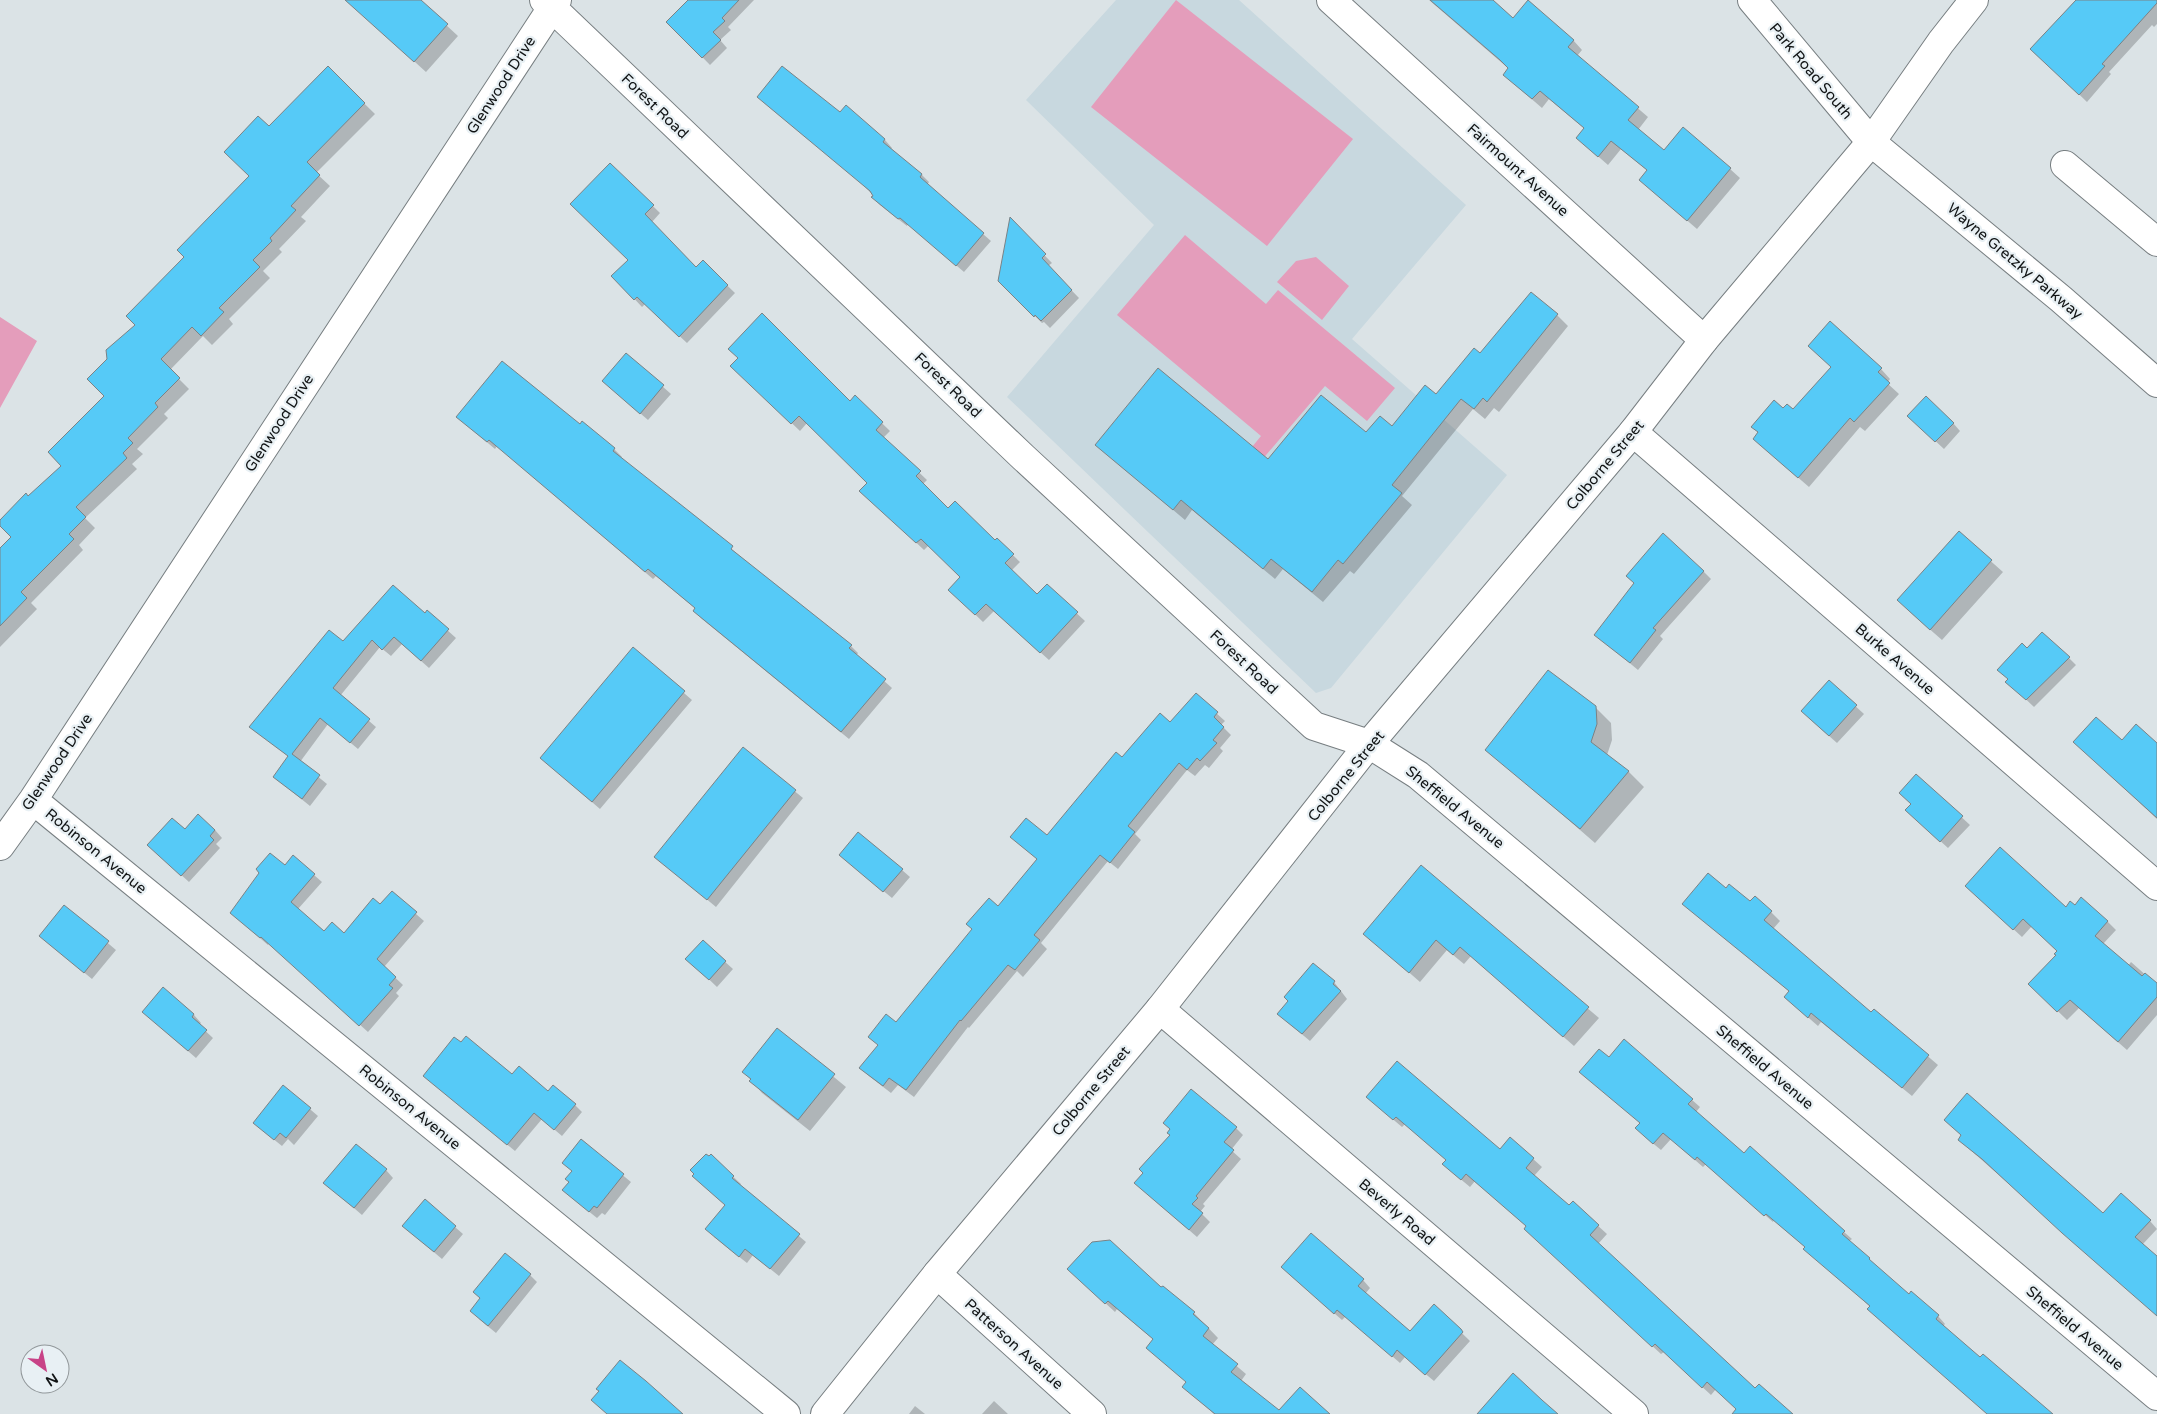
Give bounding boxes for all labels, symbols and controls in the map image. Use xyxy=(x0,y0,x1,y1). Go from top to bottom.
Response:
street label: Park Road South xyxy=(1766,19,1856,123)
street label: Glenwood Drive xyxy=(463,33,539,137)
street label: Forest Road xyxy=(618,70,692,142)
street label: Fairmount Avenue xyxy=(1464,120,1572,220)
street label: Wayne Gretzky Parkway xyxy=(1944,199,2086,323)
street label: Forest Road xyxy=(911,349,985,421)
street label: Glenwood Drive xyxy=(241,371,317,475)
street label: Colborne Street xyxy=(1562,416,1648,514)
street label: Burke Avenue xyxy=(1852,620,1938,698)
street label: Forest Road xyxy=(1206,626,1282,698)
street label: Glenwood Drive xyxy=(18,710,96,814)
street label: Colborne Street xyxy=(1304,727,1388,825)
street label: Sheffield Avenue xyxy=(1402,762,1508,852)
street label: Robinson Avenue xyxy=(42,805,150,897)
street label: Sheffield Avenue xyxy=(1713,1021,1817,1113)
street label: Colborne Street xyxy=(1048,1042,1134,1140)
street label: Robinson Avenue xyxy=(356,1061,464,1153)
street label: Beverly Road xyxy=(1355,1175,1439,1249)
street label: Sheffield Avenue xyxy=(2023,1282,2127,1374)
street label: Patterson Avenue xyxy=(961,1295,1067,1393)
north arrow xyxy=(20,1344,70,1394)
text: N xyxy=(42,1369,61,1390)

